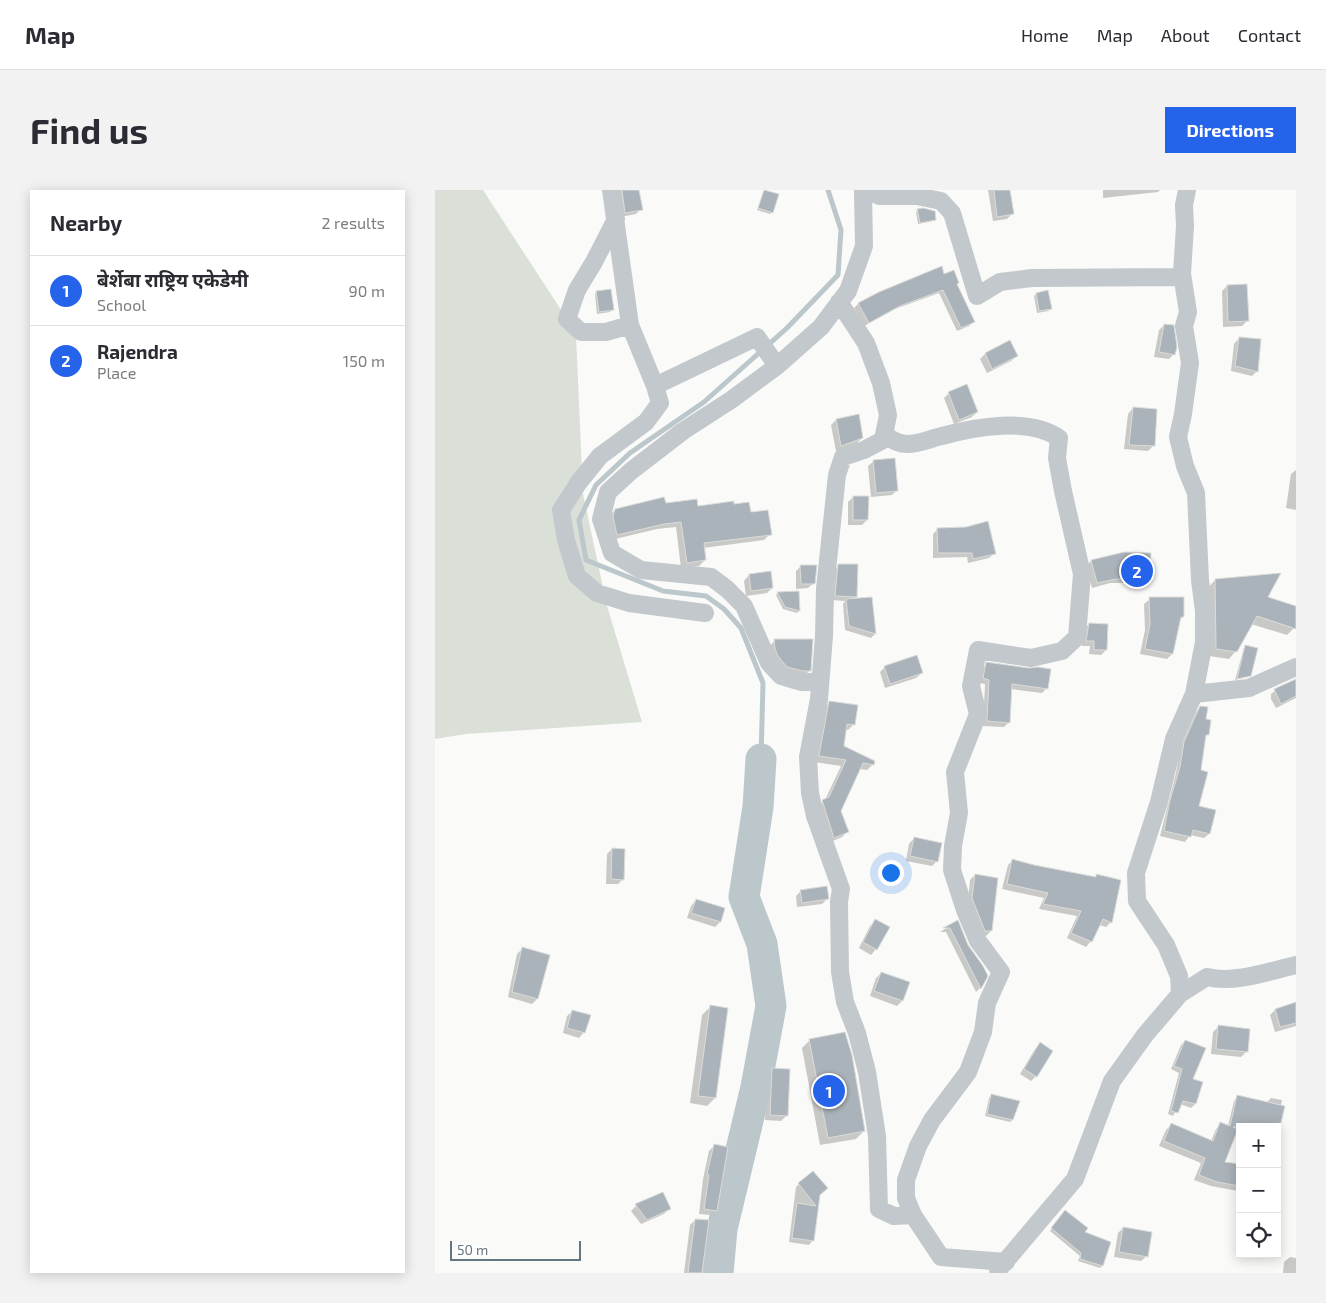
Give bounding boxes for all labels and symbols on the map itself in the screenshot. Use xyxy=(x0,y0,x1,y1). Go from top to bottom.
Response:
pin: 2 xyxy=(1121,552,1153,590)
your location xyxy=(878,860,904,886)
pin: 1 xyxy=(813,1072,845,1110)
scale bar xyxy=(450,1238,581,1261)

